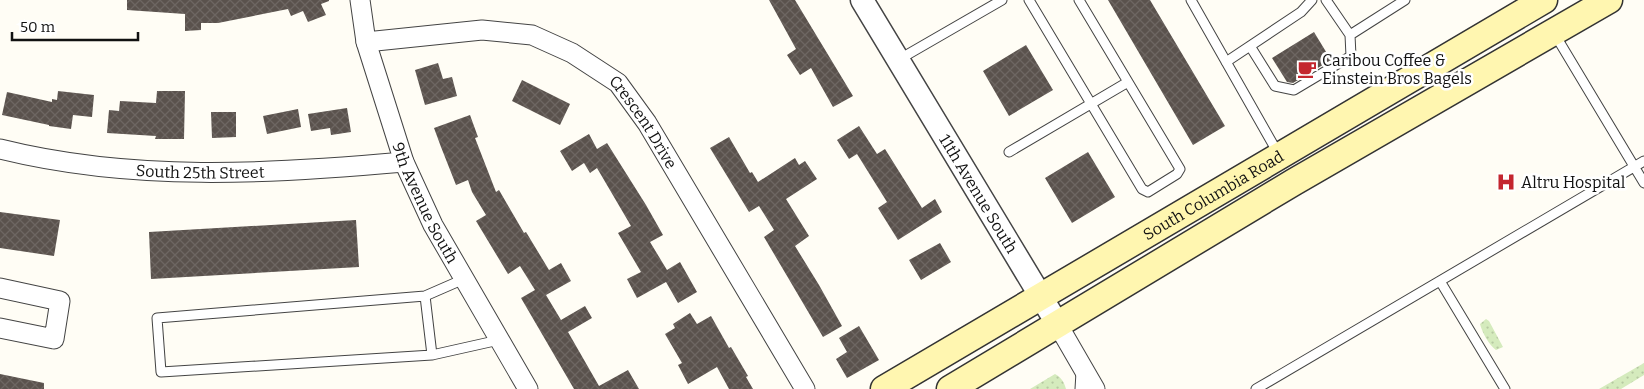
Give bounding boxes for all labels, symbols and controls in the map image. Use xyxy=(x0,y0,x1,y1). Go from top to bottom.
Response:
scale bar xyxy=(12,10,139,42)
text: 50 m xyxy=(20,18,56,36)
place label: Caribou Coffee & Einstein Bros Bagels xyxy=(1322,51,1472,88)
cafe icon: Caribou Coffee & Einstein Bros Bagels xyxy=(1296,58,1318,80)
street label: Crescent Drive xyxy=(606,71,681,172)
street label: 11th Avenue South xyxy=(935,131,1021,257)
street label: 9th Avenue South xyxy=(388,140,462,267)
street label: South Columbia Road xyxy=(1140,146,1287,244)
street label: South 25th Street xyxy=(135,161,265,182)
hospital icon: Altru Hospital xyxy=(1495,171,1517,193)
place label: Altru Hospital xyxy=(1521,173,1626,192)

